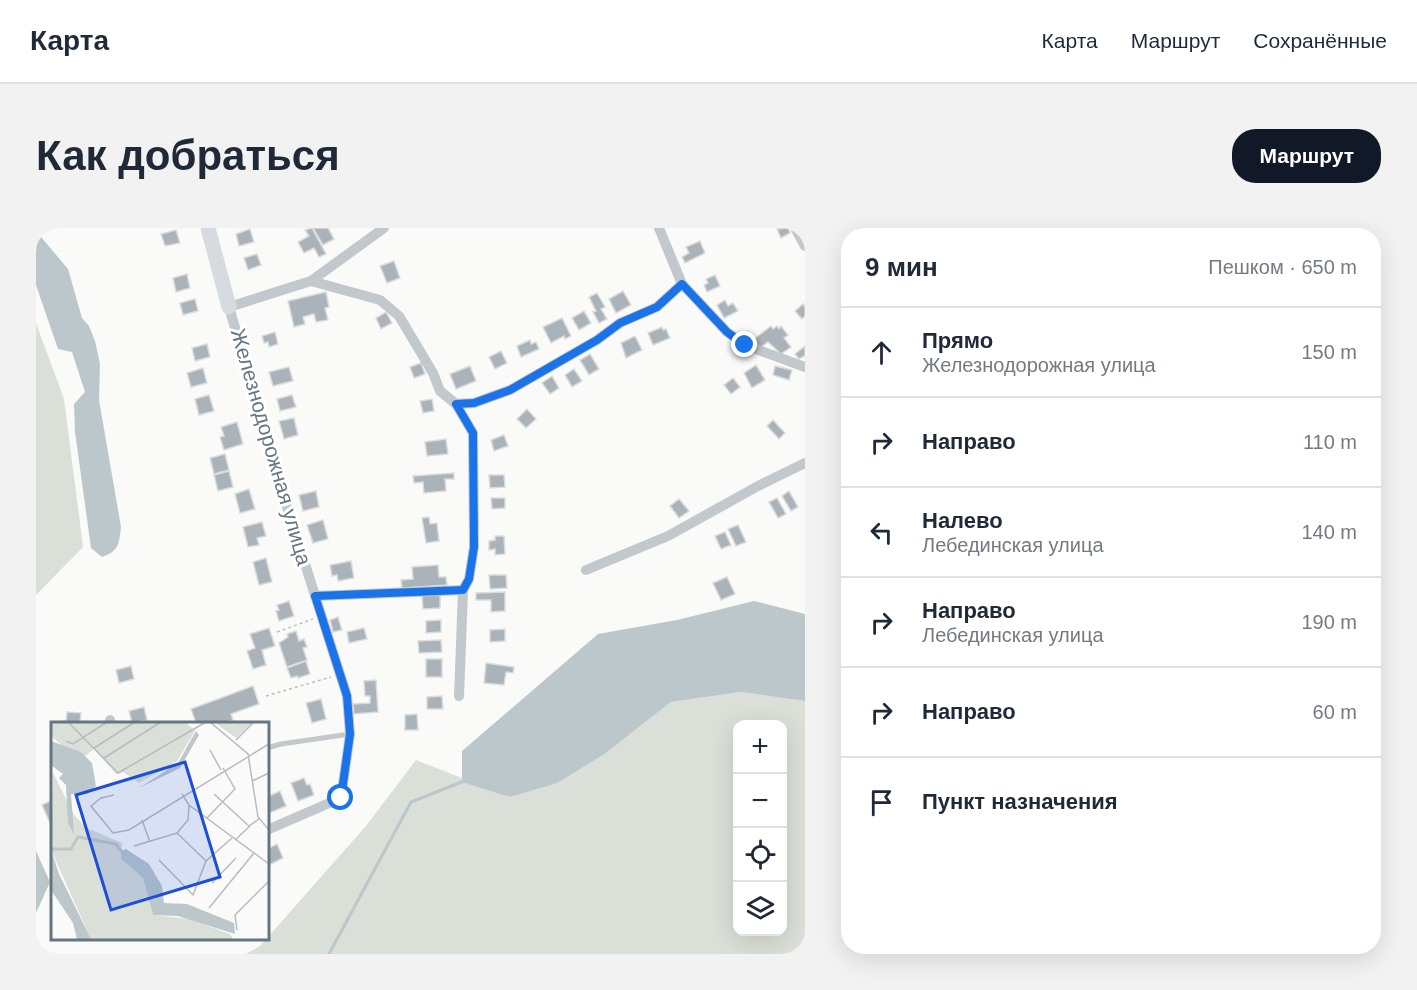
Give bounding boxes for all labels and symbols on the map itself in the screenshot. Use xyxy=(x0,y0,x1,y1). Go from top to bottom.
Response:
street label: Железнодорожная улица xyxy=(227,326,316,568)
route end xyxy=(731,331,757,357)
inset map xyxy=(51,722,268,939)
route start xyxy=(327,784,353,810)

